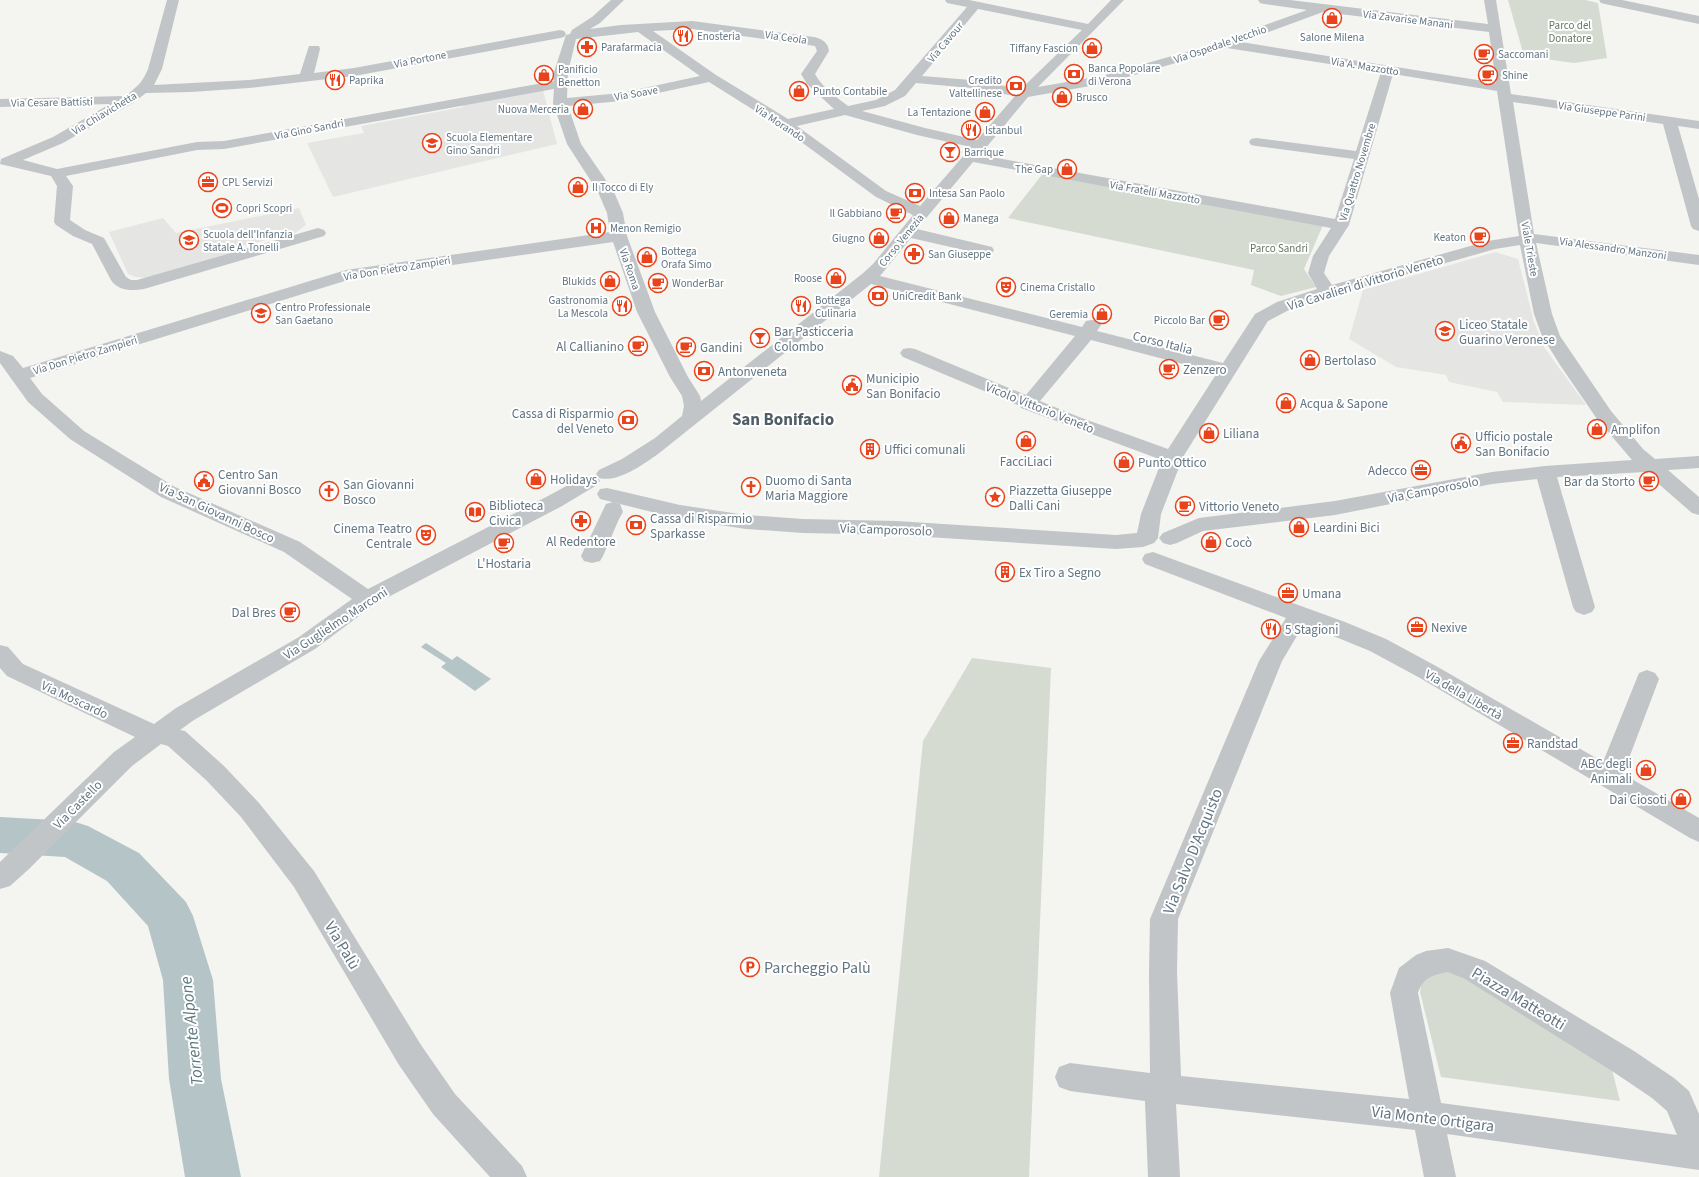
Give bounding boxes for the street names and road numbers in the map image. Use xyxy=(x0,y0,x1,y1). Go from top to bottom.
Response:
street label: Via Zavarise Manani xyxy=(1362,7,1454,32)
street label: Via Cavour xyxy=(924,19,967,66)
street label: Via Ospedale Vecchio xyxy=(1172,22,1269,67)
street label: Via Ceola xyxy=(764,27,808,48)
street label: Via Portone xyxy=(393,47,448,72)
street label: Via A. Mazzotto xyxy=(1330,54,1400,79)
street label: Via Soave xyxy=(613,82,660,105)
street label: Via Chiavichetta xyxy=(69,88,140,139)
street label: Via Cesare Battisti xyxy=(11,94,93,111)
street label: Via Giuseppe Parini xyxy=(1557,98,1647,125)
street label: Via Morando xyxy=(752,102,808,145)
street label: Via Gino Sandri xyxy=(273,115,345,144)
street label: Via Quattro Novembre xyxy=(1335,121,1380,223)
street label: Via Fratelli Mazzotto xyxy=(1109,177,1201,208)
street label: Corso Venezia xyxy=(875,211,927,270)
street label: Viale Trieste xyxy=(1517,221,1542,278)
street label: Via Alessandro Manzoni xyxy=(1558,234,1667,263)
street label: Via Roma xyxy=(615,246,644,292)
street label: Via Cavalieri di Vittorio Veneto xyxy=(1285,251,1445,315)
street label: Via Don Pietro Zampieri xyxy=(343,253,452,284)
street label: Corso Italia xyxy=(1131,327,1195,359)
street label: Via Don Pietro Zampieri xyxy=(31,332,139,378)
street label: Vicolo Vittorio Veneto xyxy=(983,378,1097,438)
street label: Via Camporosolo xyxy=(1386,472,1480,508)
street label: Via San Giovanni Bosco xyxy=(156,478,277,548)
street label: Via Camporosolo xyxy=(840,519,932,541)
street label: Via Guglielmo Marconi xyxy=(280,583,391,664)
street label: Via della Libertà xyxy=(1421,665,1506,724)
street label: Via Moscardo xyxy=(38,677,111,723)
street label: Via Castello xyxy=(49,776,106,833)
street label: Via Salvo D'Acquisto xyxy=(1158,785,1228,918)
street label: Via Palù xyxy=(319,917,365,974)
street label: Piazza Matteotti xyxy=(1467,962,1570,1036)
street label: Via Monte Ortigara xyxy=(1370,1101,1495,1137)

